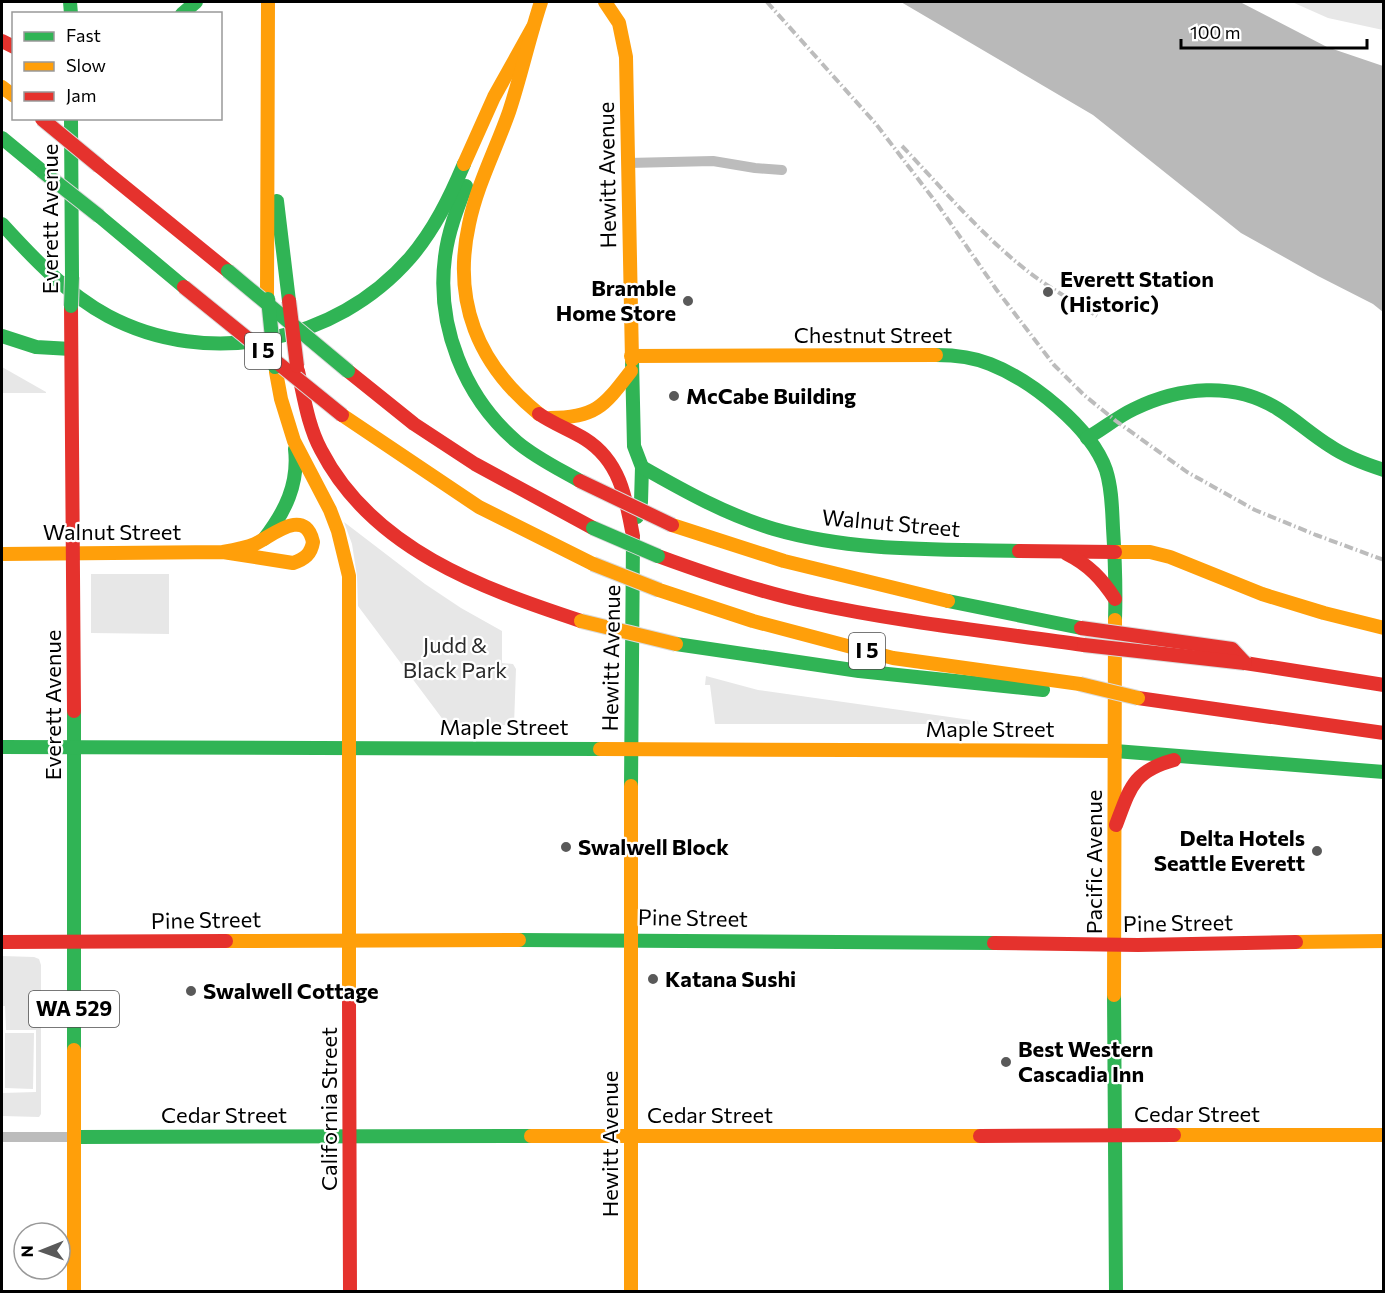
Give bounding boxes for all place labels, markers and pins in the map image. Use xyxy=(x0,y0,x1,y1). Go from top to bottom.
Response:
place label: Everett Station (Historic) xyxy=(1060,265,1214,317)
place label: Bramble Home Store xyxy=(556,274,676,326)
marker: Everett Station (Historic) xyxy=(1041,285,1055,299)
marker: Bramble Home Store xyxy=(681,294,695,308)
place label: McCabe Building xyxy=(686,382,856,409)
marker: McCabe Building xyxy=(667,389,681,403)
place label: Delta Hotels Seattle Everett xyxy=(1154,824,1305,876)
place label: Swalwell Block xyxy=(578,833,729,860)
marker: Swalwell Block xyxy=(559,840,573,854)
marker: Delta Hotels Seattle Everett xyxy=(1310,844,1324,858)
place label: Katana Sushi xyxy=(665,965,796,992)
marker: Katana Sushi xyxy=(646,972,660,986)
place label: Swalwell Cottage xyxy=(203,977,379,1004)
marker: Swalwell Cottage xyxy=(184,984,198,998)
place label: Best Western Cascadia Inn xyxy=(1018,1035,1154,1087)
marker: Best Western Cascadia Inn xyxy=(999,1055,1013,1069)

